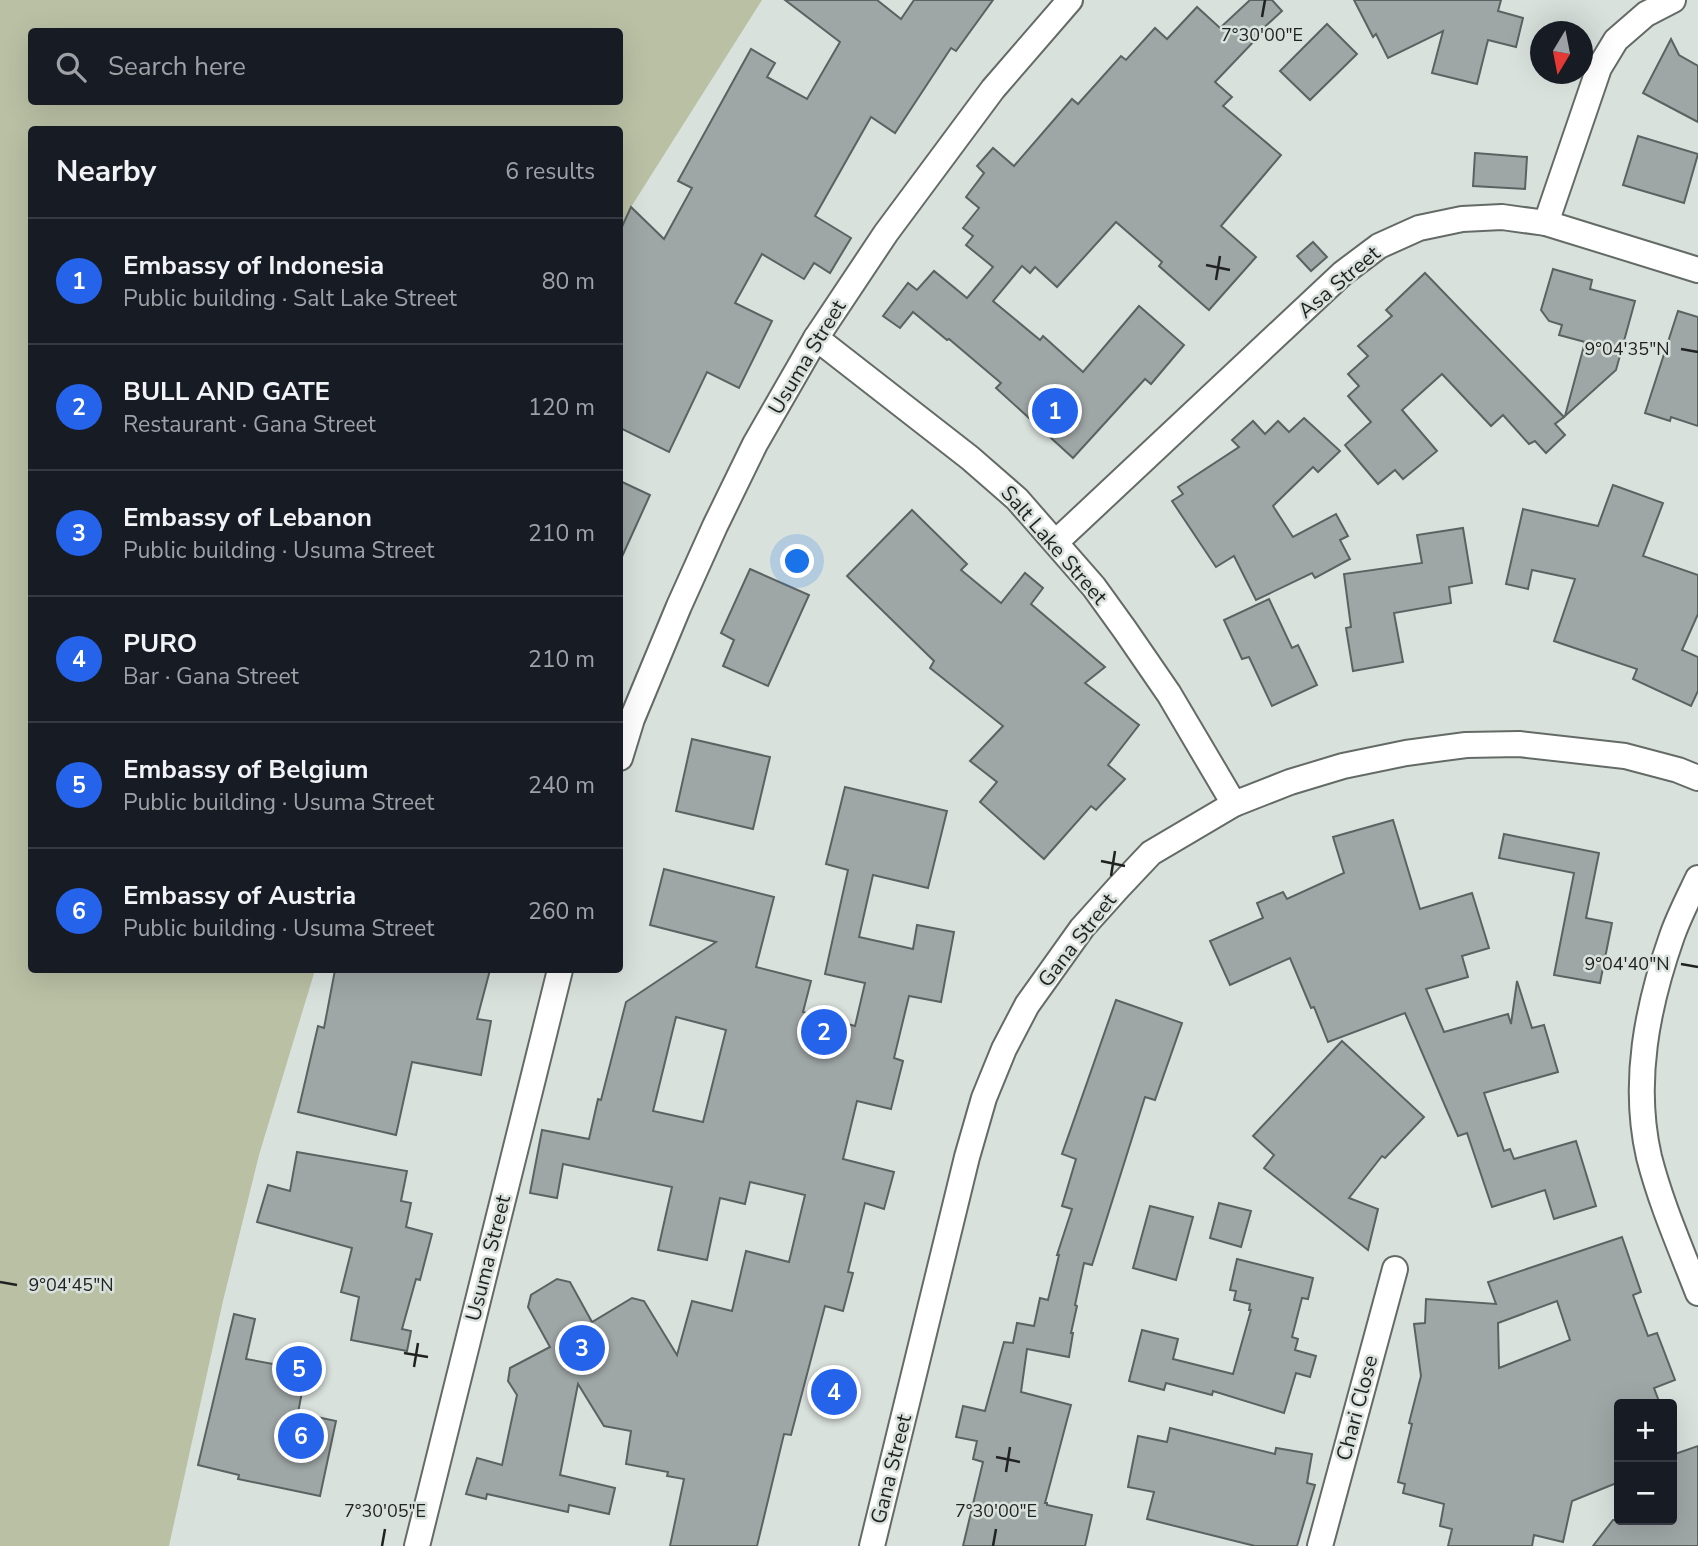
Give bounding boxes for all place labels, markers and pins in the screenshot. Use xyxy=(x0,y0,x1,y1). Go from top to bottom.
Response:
pin: 1 xyxy=(1032,385,1078,437)
pin: 2 xyxy=(801,1006,847,1058)
pin: 3 xyxy=(559,1322,605,1374)
pin: 5 xyxy=(276,1343,322,1395)
pin: 4 xyxy=(811,1366,857,1418)
pin: 6 xyxy=(278,1410,324,1462)

